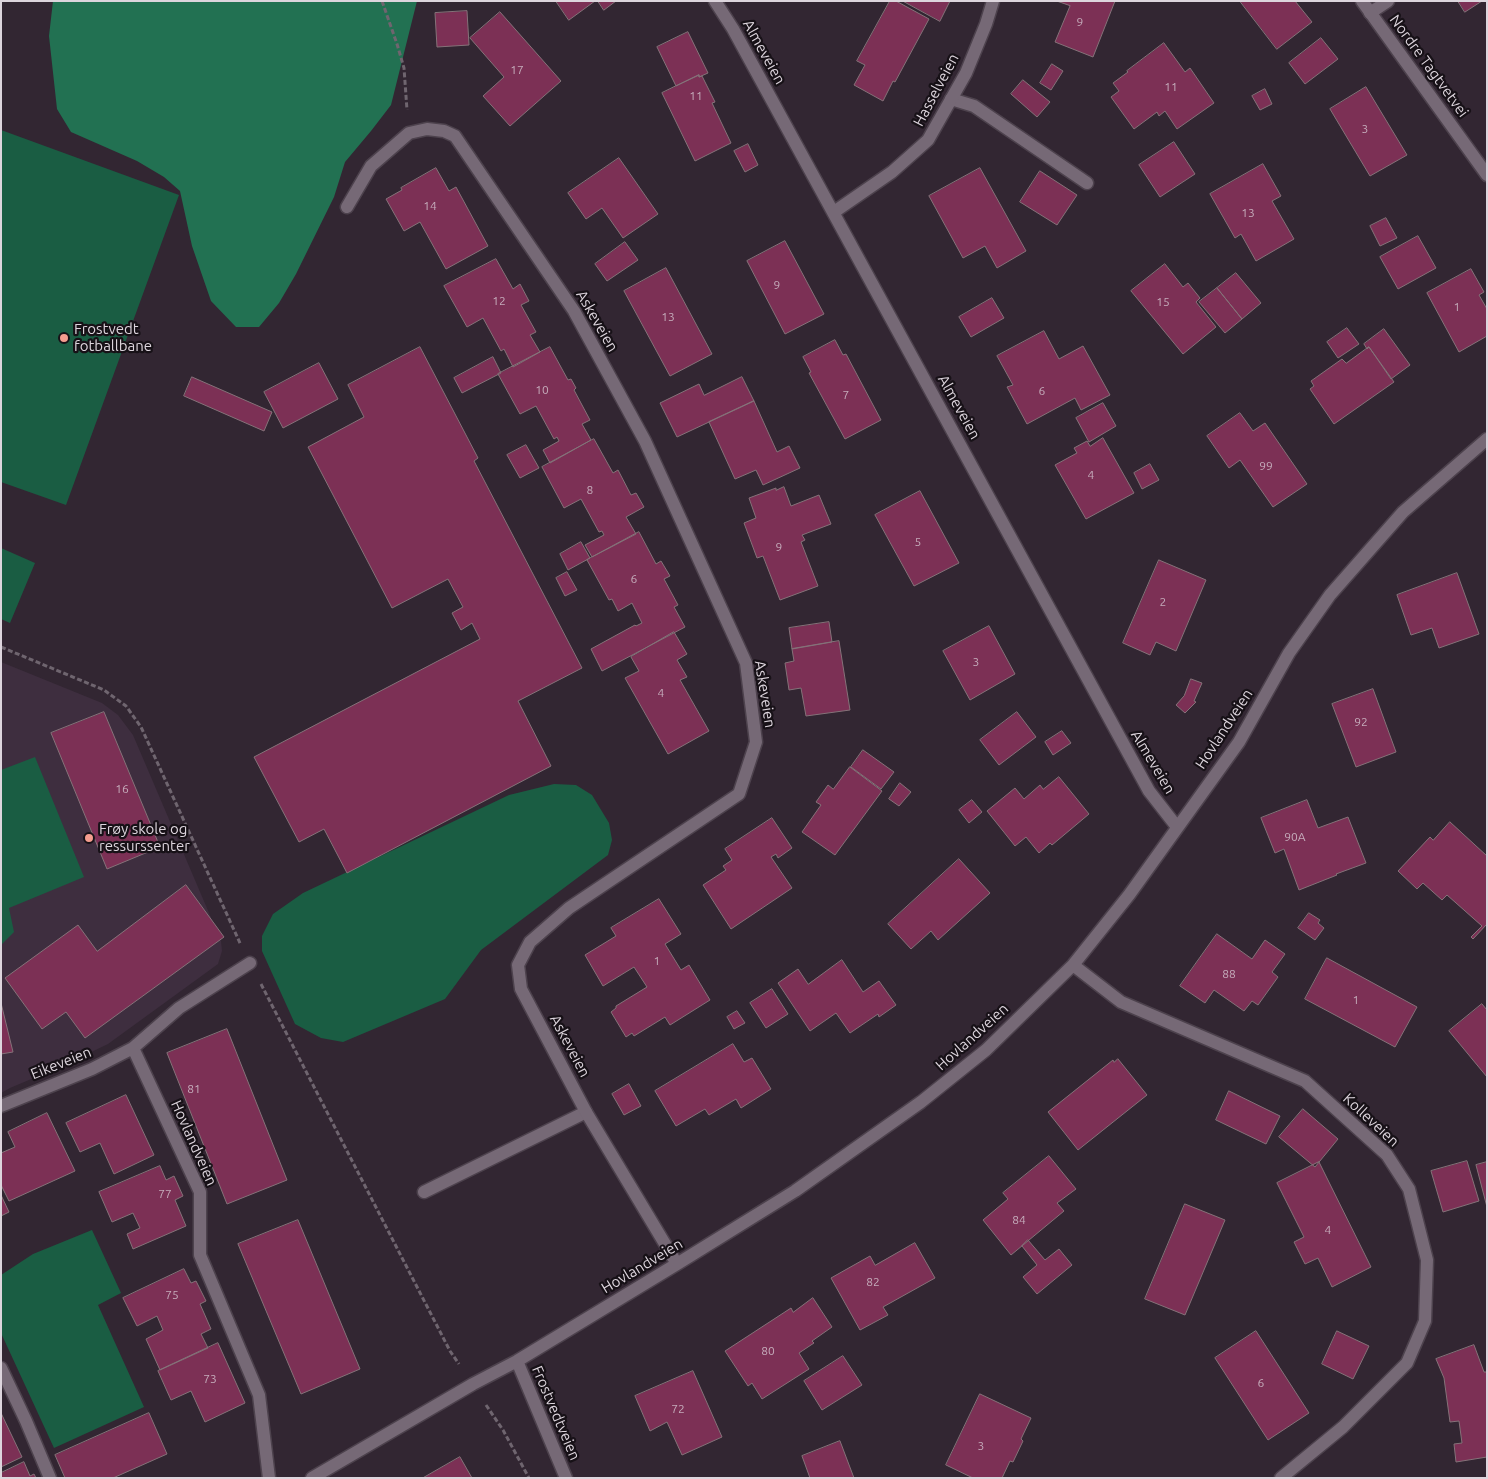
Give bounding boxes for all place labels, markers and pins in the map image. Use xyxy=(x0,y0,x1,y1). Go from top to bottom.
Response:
place label: Frostvedt fotballbane xyxy=(74,320,152,355)
marker: Frostvedt fotballbane xyxy=(58,332,70,344)
place label: Frøy skole og ressurssenter xyxy=(99,820,190,855)
marker: Frøy skole og ressurssenter xyxy=(83,832,95,844)

